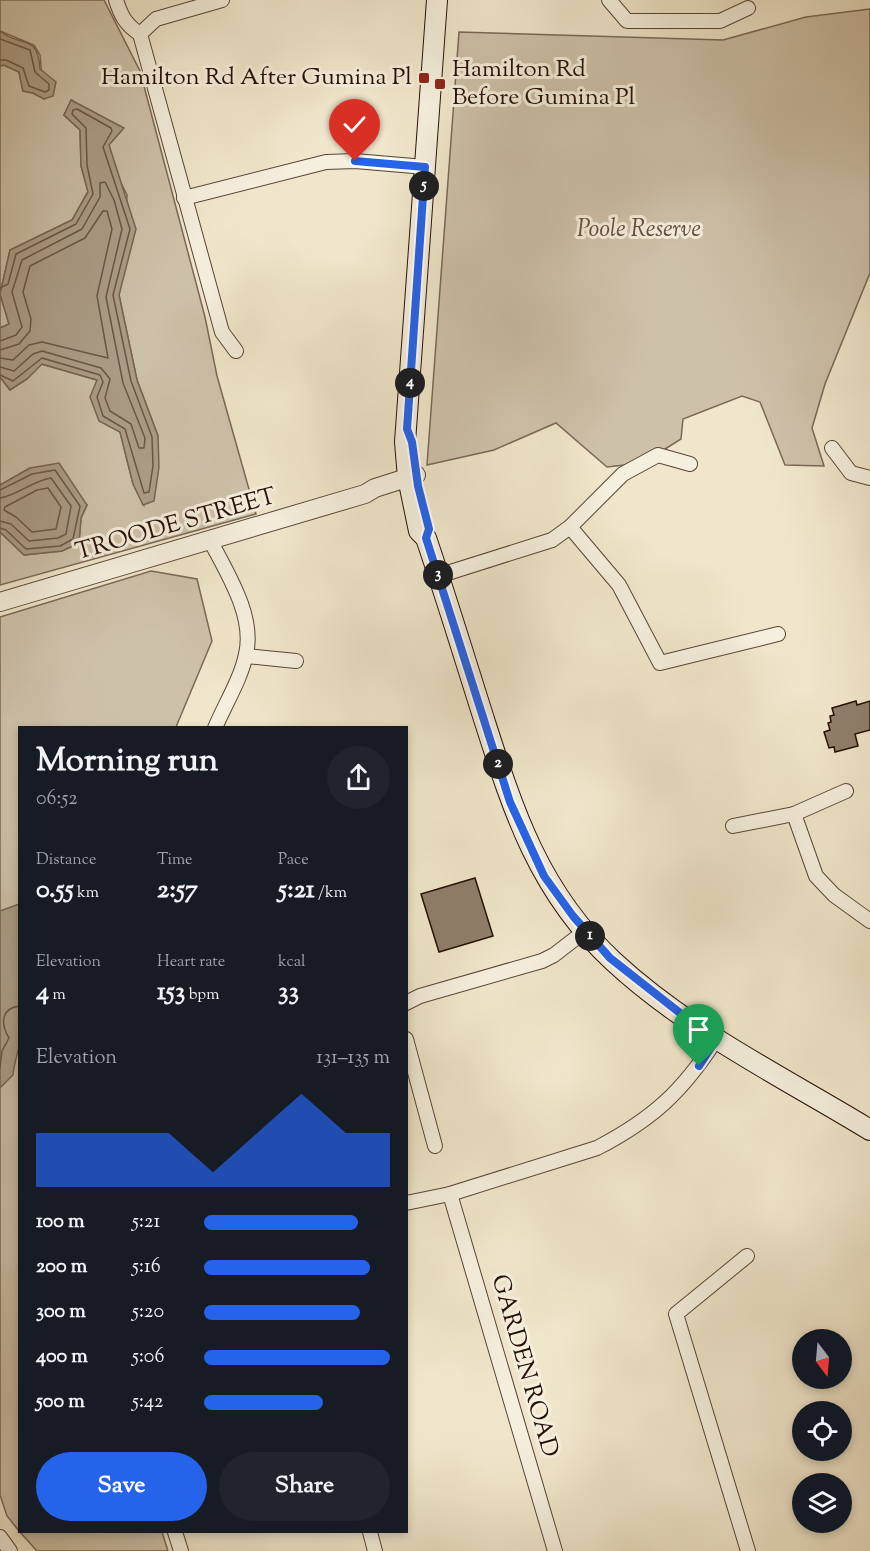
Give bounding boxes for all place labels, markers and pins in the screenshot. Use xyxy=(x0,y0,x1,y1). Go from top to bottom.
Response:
place label: Hamilton Rd Before Gumina Pl xyxy=(452,53,636,115)
place label: Hamilton Rd After Gumina Pl xyxy=(101,61,412,95)
marker: Hamilton Rd After Gumina Pl xyxy=(417,71,431,85)
marker: Hamilton Rd Before Gumina Pl xyxy=(433,77,447,91)
pin xyxy=(329,99,380,161)
pin: 5 xyxy=(409,171,439,201)
pin: 4 xyxy=(395,368,425,398)
pin: 3 xyxy=(423,560,453,590)
pin: 2 xyxy=(483,749,513,779)
pin: 1 xyxy=(575,921,605,951)
pin xyxy=(673,1004,724,1066)

